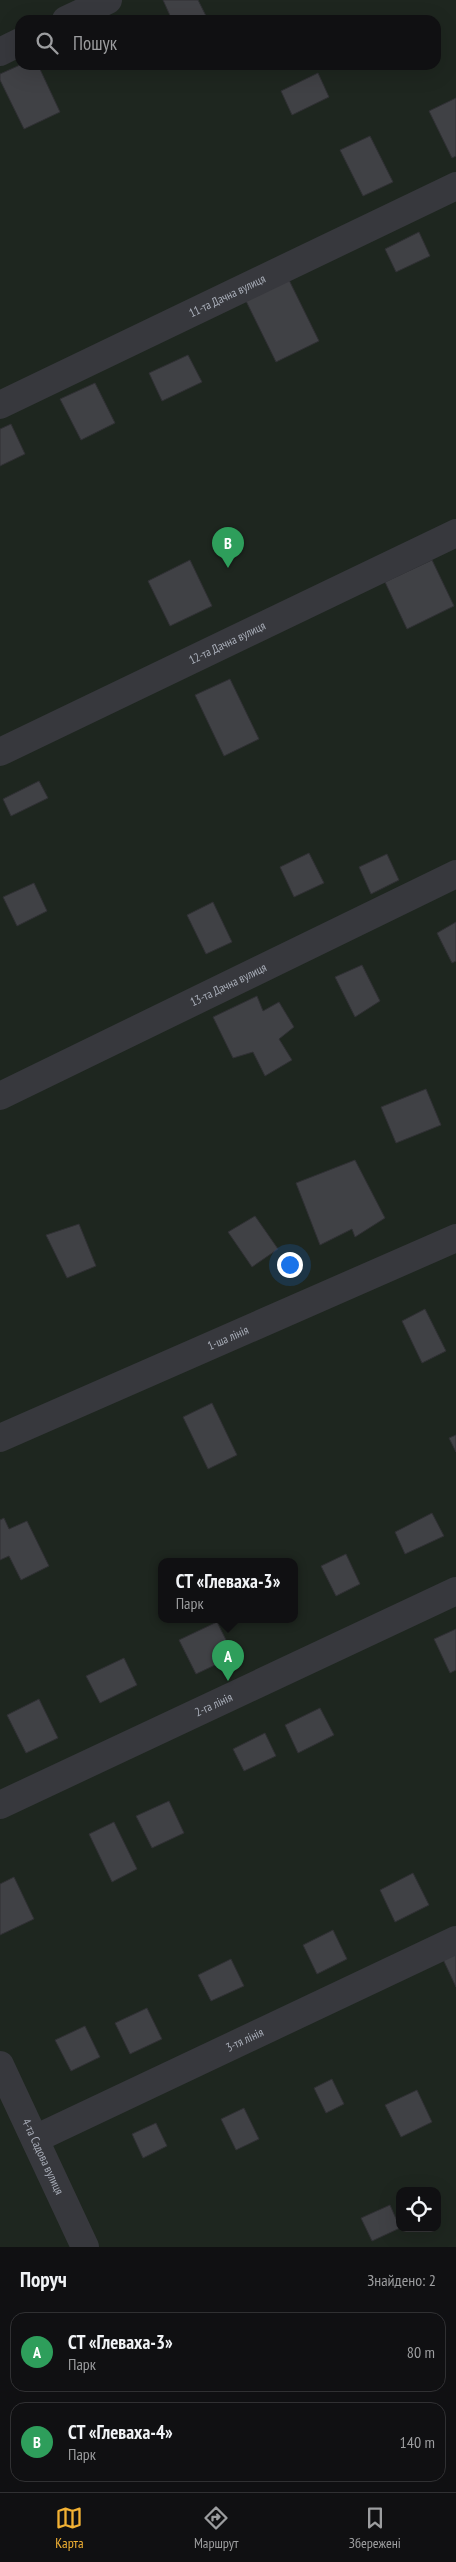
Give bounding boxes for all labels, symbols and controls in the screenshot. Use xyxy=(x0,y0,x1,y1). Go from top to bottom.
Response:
search box xyxy=(15,15,441,70)
icon: search xyxy=(33,29,61,57)
text: Пошук xyxy=(73,31,117,55)
street label: 11-та Дачна вулиця xyxy=(186,271,268,320)
pin: B xyxy=(212,527,244,568)
street label: 12-та Дачна вулиця xyxy=(186,618,268,667)
street label: 13-та Дачна вулиця xyxy=(188,959,269,1009)
your location xyxy=(277,1252,303,1278)
street label: 1-ша лінія xyxy=(205,1322,251,1353)
popup xyxy=(158,1558,298,1623)
text: СТ «Глеваха-3» xyxy=(176,1569,280,1593)
text: Парк xyxy=(176,1593,204,1613)
pin: A xyxy=(212,1640,244,1681)
street label: 2-га лінія xyxy=(192,1689,235,1720)
street label: 3-тя лінія xyxy=(223,2024,266,2055)
street label: 4-та Садова вулиця xyxy=(19,2116,68,2197)
map controls xyxy=(396,2187,441,2232)
button: locate xyxy=(396,2187,441,2232)
text: Поруч xyxy=(20,2266,67,2293)
text: Знайдено: 2 xyxy=(367,2270,436,2290)
text: СТ «Глеваха-3» xyxy=(68,2330,173,2354)
text: A xyxy=(33,2342,41,2362)
text: 80 m xyxy=(407,2342,435,2362)
text: Парк xyxy=(68,2354,96,2374)
text: СТ «Глеваха-4» xyxy=(68,2420,173,2444)
text: B xyxy=(33,2432,41,2452)
text: 140 m xyxy=(400,2432,435,2452)
text: Парк xyxy=(68,2444,96,2464)
tab: Карта xyxy=(55,2504,84,2552)
tab: Маршрут xyxy=(194,2504,239,2552)
tab: Збережені xyxy=(349,2504,401,2552)

